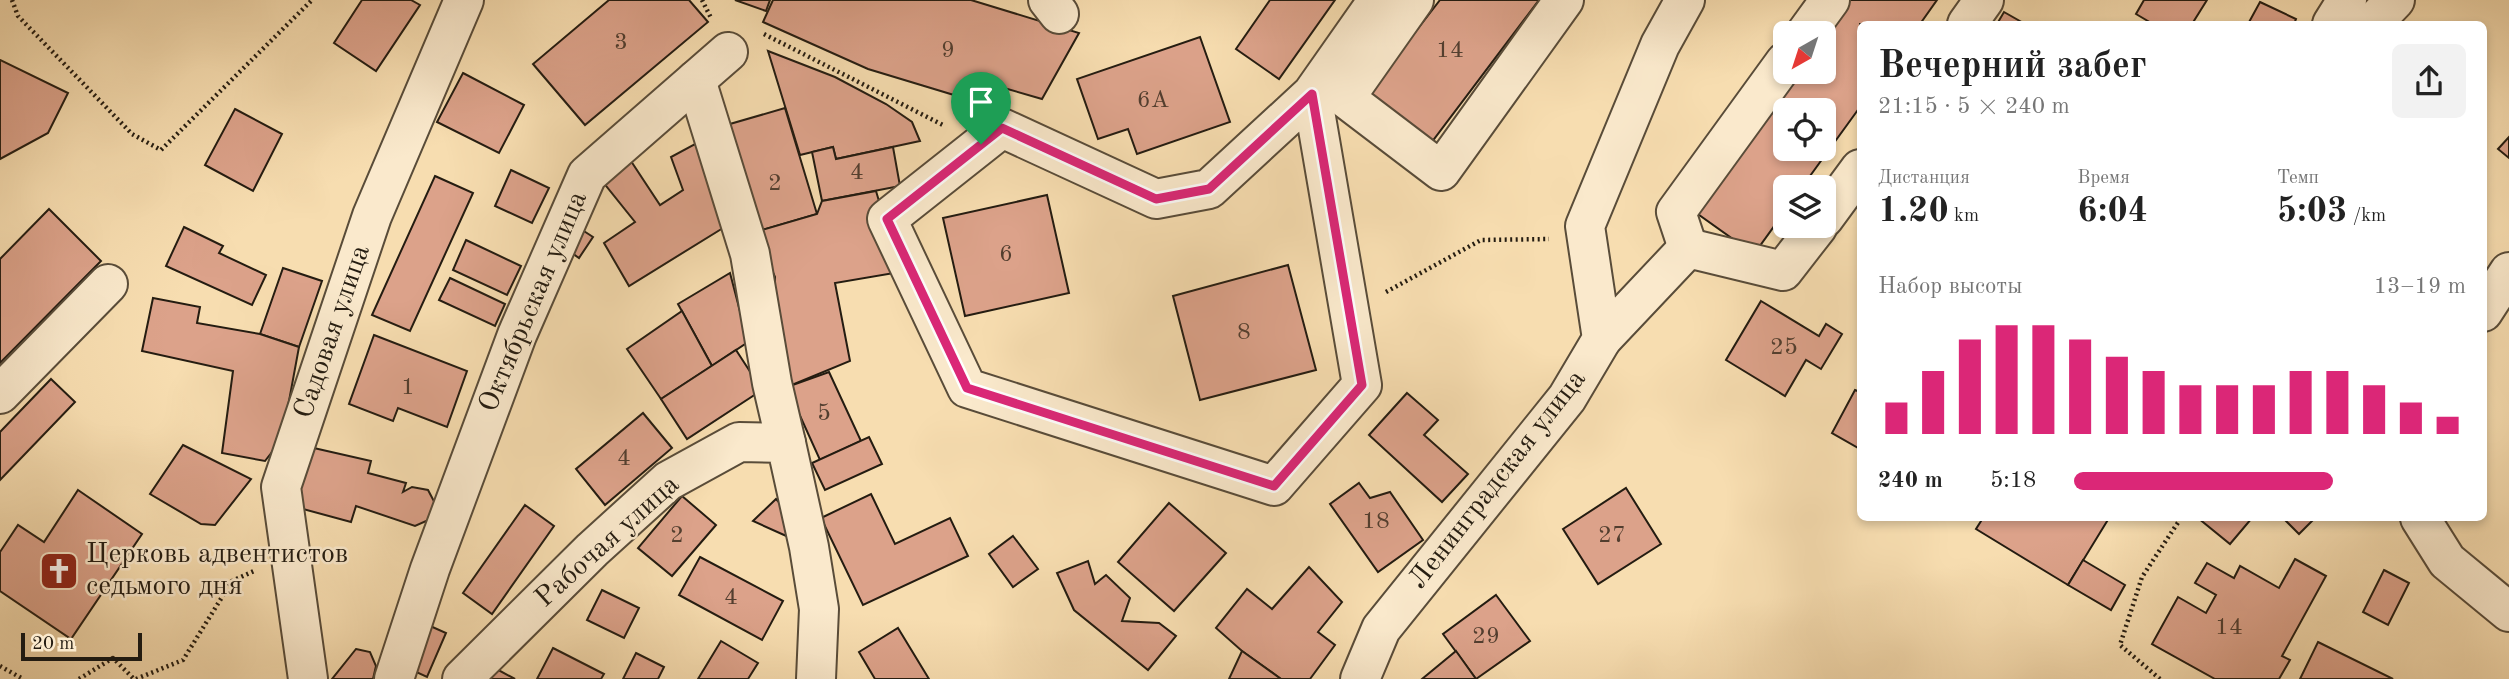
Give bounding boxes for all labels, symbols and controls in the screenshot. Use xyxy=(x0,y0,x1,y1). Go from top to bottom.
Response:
north arrow xyxy=(1773,21,1836,84)
map controls xyxy=(1773,21,1836,238)
house number: 3 xyxy=(614,31,628,55)
house number: 9 xyxy=(941,39,955,63)
house number: 14 xyxy=(1436,39,1464,63)
button: share xyxy=(2392,44,2466,118)
text: Вечерний забег xyxy=(1878,48,2147,86)
pin xyxy=(951,72,1011,144)
icon: arrive xyxy=(962,83,1000,121)
house number: 6А xyxy=(1137,89,1169,113)
text: 21:15 · 5 × 240 m xyxy=(1878,95,2070,118)
button: locate xyxy=(1773,98,1836,161)
house number: 4 xyxy=(850,161,864,185)
text: Дистанция xyxy=(1878,169,1970,188)
text: Время xyxy=(2077,169,2130,188)
text: Темп xyxy=(2277,169,2319,188)
house number: 2 xyxy=(768,172,782,196)
button: layers xyxy=(1773,175,1836,238)
street label: Октябрьская улица xyxy=(475,187,593,417)
text: 1.20 xyxy=(1878,194,1949,229)
text: 6:04 xyxy=(2077,194,2148,229)
text: 5:03 xyxy=(2277,194,2347,229)
text: km xyxy=(1949,207,1979,226)
text: /km xyxy=(2347,207,2386,226)
street label: Садовая улица xyxy=(290,241,376,422)
house number: 6 xyxy=(999,243,1013,267)
text: Набор высоты xyxy=(1878,275,2022,298)
text: 13–19 m xyxy=(2374,275,2466,298)
house number: 8 xyxy=(1237,321,1251,345)
house number: 25 xyxy=(1770,336,1798,360)
street label: Ленинградская улица xyxy=(1404,365,1592,595)
house number: 1 xyxy=(401,376,415,400)
house number: 5 xyxy=(817,402,831,426)
house number: 4 xyxy=(617,447,631,471)
text: 240 m xyxy=(1878,469,1943,492)
text: 5:18 xyxy=(1990,469,2036,492)
street label: Рабочая улица xyxy=(531,470,685,613)
house number: 18 xyxy=(1362,510,1390,534)
house number: 2 xyxy=(670,524,684,548)
house number: 27 xyxy=(1598,524,1626,548)
place label: Церковь адвентистов седьмого дня xyxy=(86,541,348,601)
church icon: Церковь адвентистов седьмого дня xyxy=(38,550,80,592)
house number: 4 xyxy=(724,586,738,610)
house number: 14 xyxy=(2215,616,2243,640)
house number: 29 xyxy=(1472,625,1500,649)
scale bar xyxy=(21,630,142,662)
text: 20 m xyxy=(32,635,74,654)

